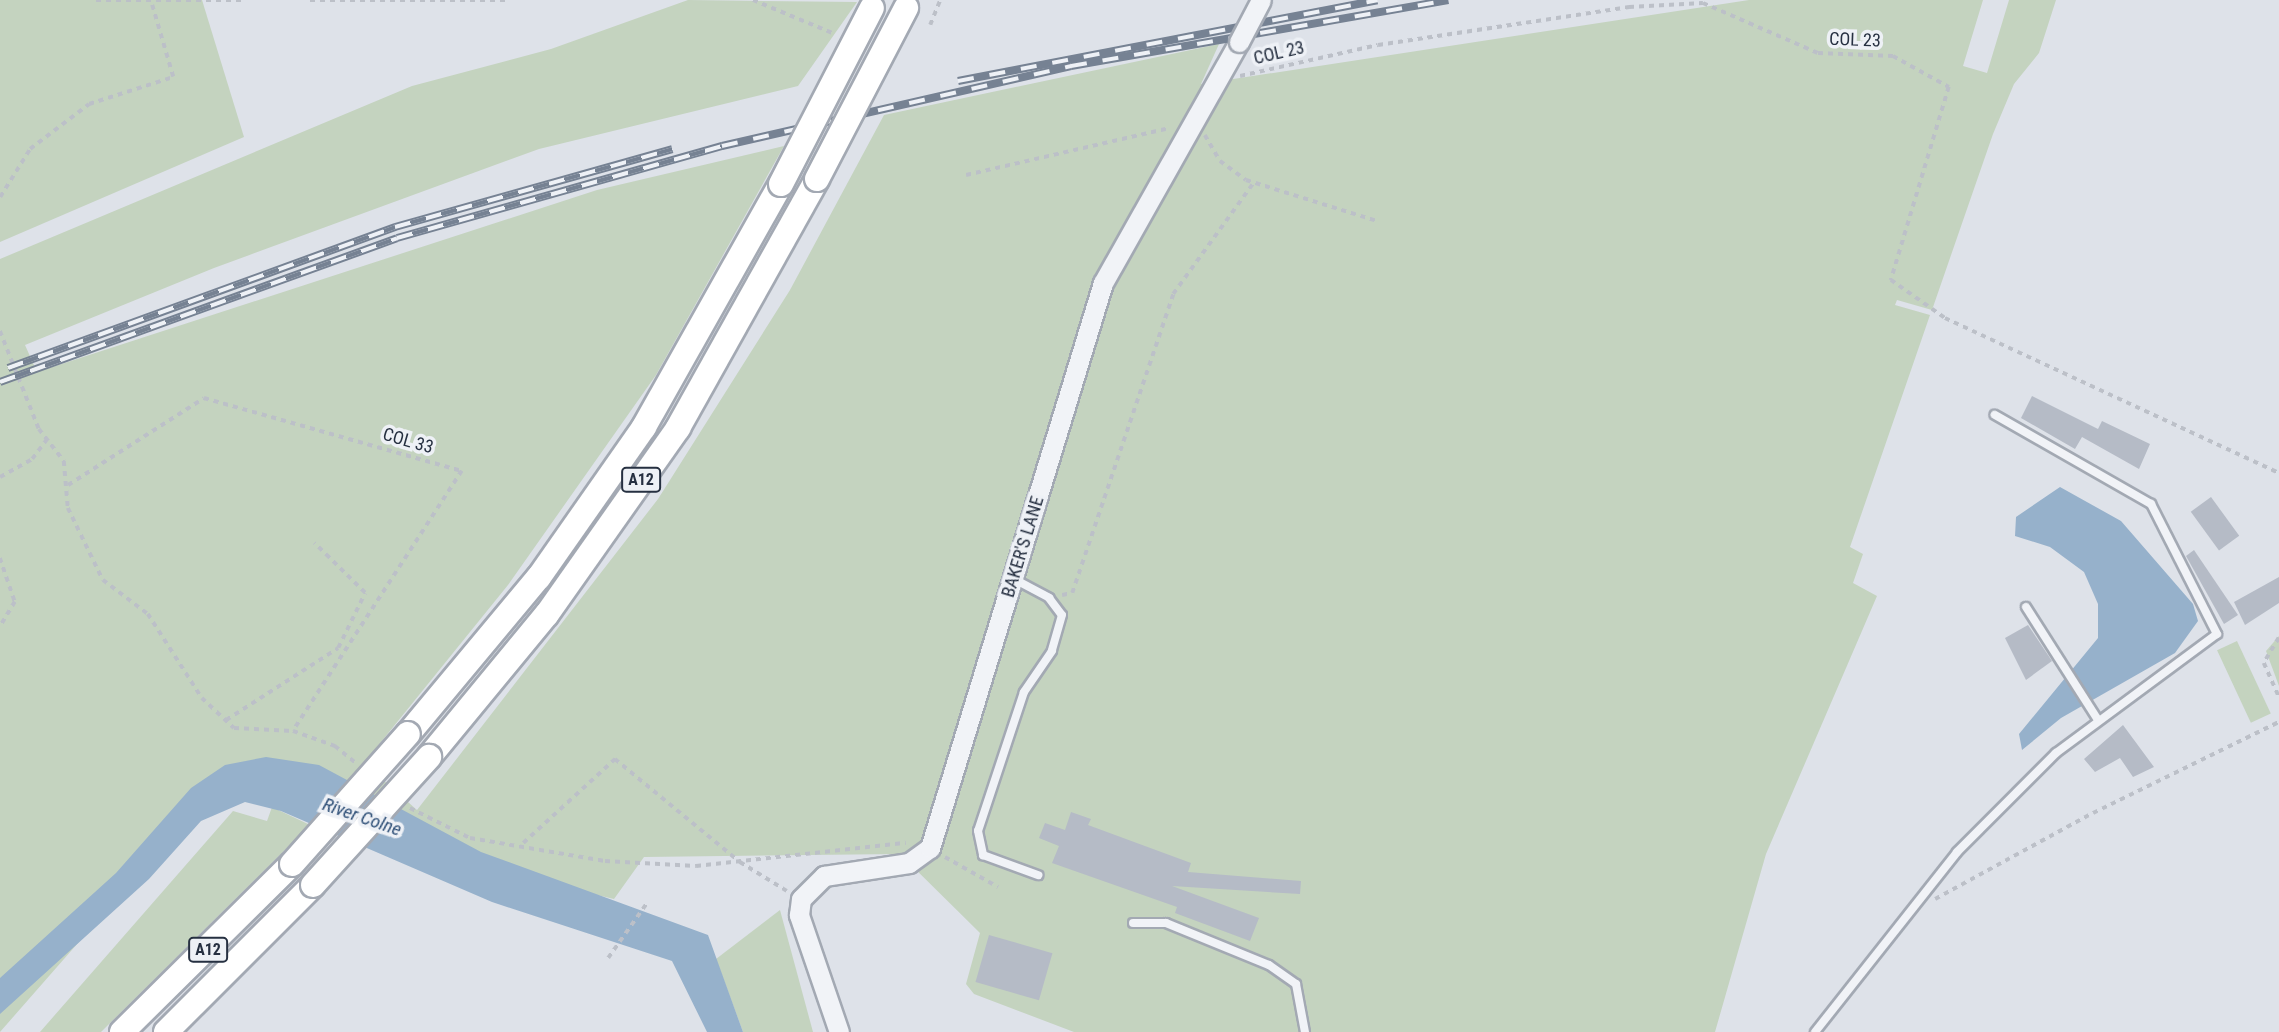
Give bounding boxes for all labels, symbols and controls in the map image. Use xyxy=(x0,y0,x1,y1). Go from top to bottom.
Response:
street label: COL 23 xyxy=(1829,28,1881,52)
street label: COL 23 xyxy=(1251,37,1307,69)
street label: COL 33 xyxy=(380,424,436,458)
road number: A12 xyxy=(620,467,662,492)
street label: BAKER'S LANE xyxy=(997,494,1049,600)
water label: River Colne xyxy=(320,793,404,841)
road number: A12 xyxy=(187,938,229,962)

